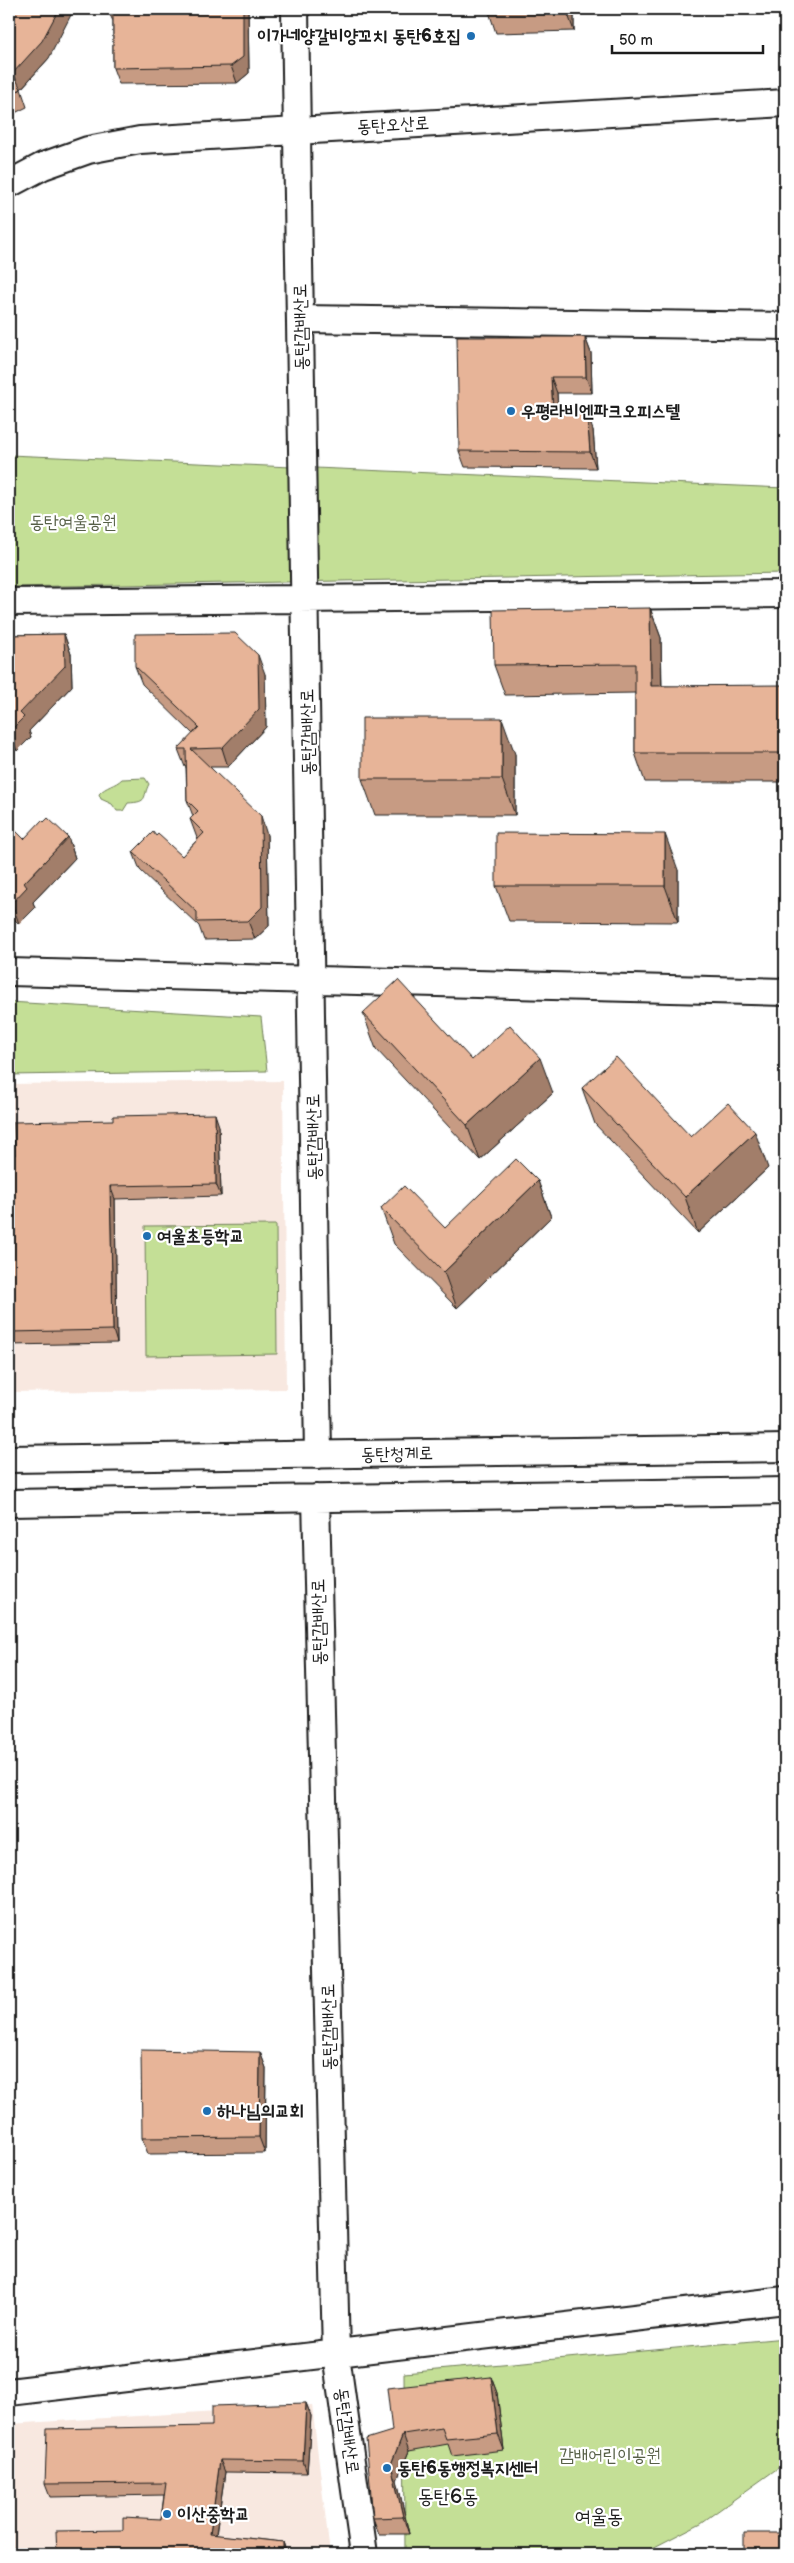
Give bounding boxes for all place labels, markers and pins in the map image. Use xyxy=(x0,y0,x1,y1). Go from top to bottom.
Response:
place label: 이가네양갈비양꼬치 동탄6호집 xyxy=(257,26,461,47)
marker: 이가네양갈비양꼬치 동탄6호집 xyxy=(465,30,477,42)
place label: 우평라비엔파크오피스텔 xyxy=(521,401,681,422)
marker: 우평라비엔파크오피스텔 xyxy=(505,405,517,417)
place label: 여울초등학교 xyxy=(157,1226,244,1247)
marker: 여울초등학교 xyxy=(141,1230,153,1242)
place label: 하나님의교회 xyxy=(217,2101,304,2122)
marker: 하나님의교회 xyxy=(201,2105,213,2117)
place label: 동탄6동행정복지센터 xyxy=(397,2458,538,2479)
marker: 동탄6동행정복지센터 xyxy=(381,2462,393,2474)
place label: 이산중학교 xyxy=(177,2504,249,2525)
marker: 이산중학교 xyxy=(161,2508,173,2520)

